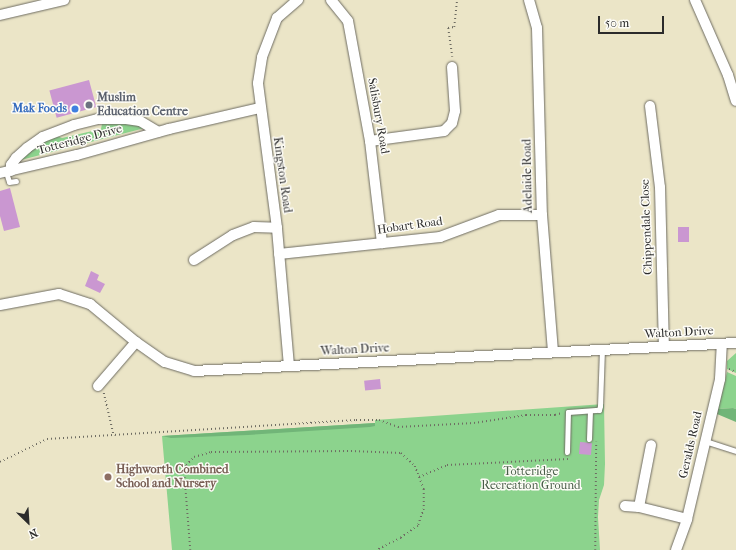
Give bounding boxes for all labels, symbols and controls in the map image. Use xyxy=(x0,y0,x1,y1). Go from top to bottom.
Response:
scale bar xyxy=(600,8,666,34)
text: 50 m xyxy=(605,16,629,30)
street label: Salisbury Road xyxy=(364,77,392,155)
place label: Muslim Education Centre xyxy=(97,91,188,119)
marker: Muslim Education Centre xyxy=(84,100,94,110)
place label: Mak Foods xyxy=(12,102,67,116)
marker: Mak Foods xyxy=(70,104,80,114)
street label: Totteridge Drive xyxy=(36,122,124,158)
street label: Kingston Road xyxy=(270,136,294,214)
street label: Adelaide Road xyxy=(520,139,536,213)
street label: Chippendale Close xyxy=(638,179,656,275)
street label: Hobart Road xyxy=(376,214,444,238)
street label: Walton Drive xyxy=(644,324,714,342)
street label: Walton Drive xyxy=(320,341,390,359)
street label: Geralds Road xyxy=(676,410,706,480)
place label: Highworth Combined School and Nursery xyxy=(116,463,229,491)
park label: Totteridge Recreation Ground xyxy=(481,465,581,493)
marker: Highworth Combined School and Nursery xyxy=(103,472,113,482)
north arrow xyxy=(8,502,48,542)
text: N xyxy=(27,526,40,541)

